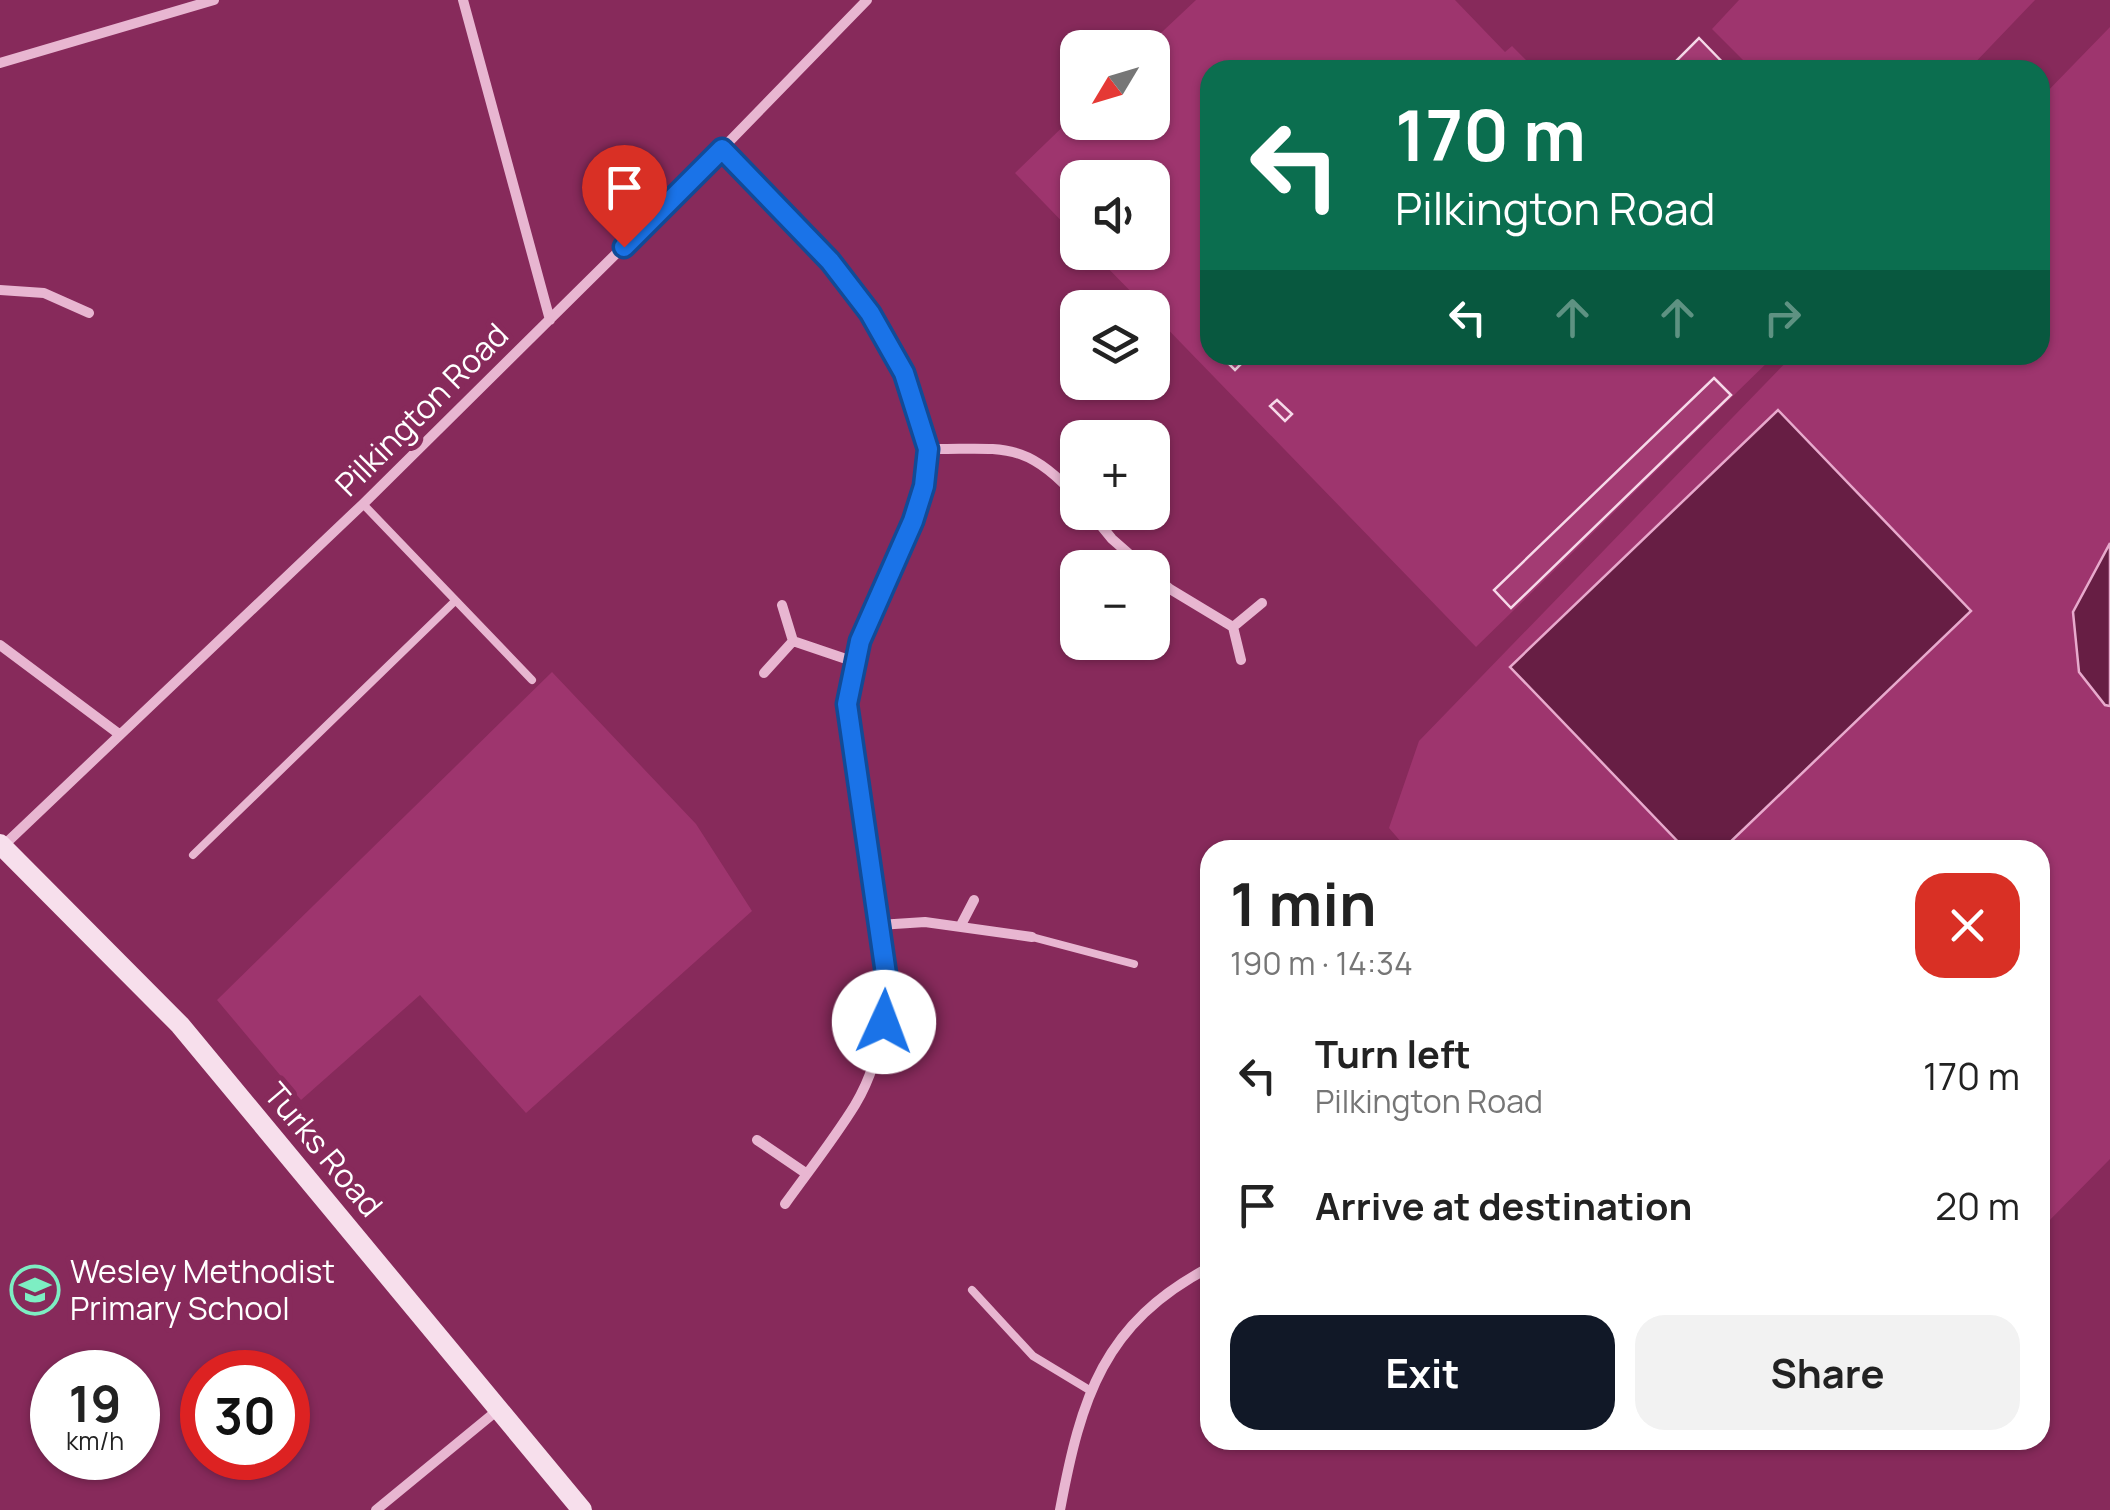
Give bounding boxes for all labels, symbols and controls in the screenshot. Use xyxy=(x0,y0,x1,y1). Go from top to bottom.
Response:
north arrow xyxy=(1060,30,1170,140)
map controls xyxy=(1060,30,1170,660)
text: 170 m xyxy=(1395,86,1586,182)
icon: left xyxy=(1230,100,1360,230)
pin xyxy=(582,145,667,248)
icon: arrive xyxy=(597,160,652,215)
button: sound xyxy=(1060,160,1170,270)
text: Pilkington Road xyxy=(1395,177,1716,239)
button: layers xyxy=(1060,290,1170,400)
icon: left xyxy=(1440,290,1495,345)
icon: ahead xyxy=(1545,290,1600,345)
icon: ahead xyxy=(1650,290,1705,345)
icon: right xyxy=(1755,290,1810,345)
street label: Pilkington Road xyxy=(325,313,517,505)
button: + xyxy=(1060,420,1170,530)
button: − xyxy=(1060,550,1170,660)
text: 1 min xyxy=(1230,862,1377,944)
button: close xyxy=(1915,873,2020,978)
text: 190 m · 14:34 xyxy=(1230,941,1413,985)
position arrow xyxy=(832,970,936,1074)
text: Turn left xyxy=(1315,1027,1471,1079)
icon: left xyxy=(1230,1048,1285,1103)
text: 170 m xyxy=(1923,1049,2020,1101)
street label: Turks Road xyxy=(255,1073,393,1226)
text: Pilkington Road xyxy=(1315,1079,1543,1123)
icon: arrive xyxy=(1230,1178,1285,1233)
text: Arrive at destination xyxy=(1315,1179,1692,1231)
text: 20 m xyxy=(1935,1179,2020,1231)
place label: Wesley Methodist Primary School xyxy=(70,1249,335,1330)
school or university icon: Wesley Methodist Primary School xyxy=(9,1264,61,1316)
button: Exit xyxy=(1230,1315,1615,1430)
button: Share xyxy=(1635,1315,2020,1430)
speed limit sign: 30 xyxy=(180,1350,310,1480)
text: 19 xyxy=(69,1369,121,1437)
text: km/h xyxy=(66,1423,124,1458)

